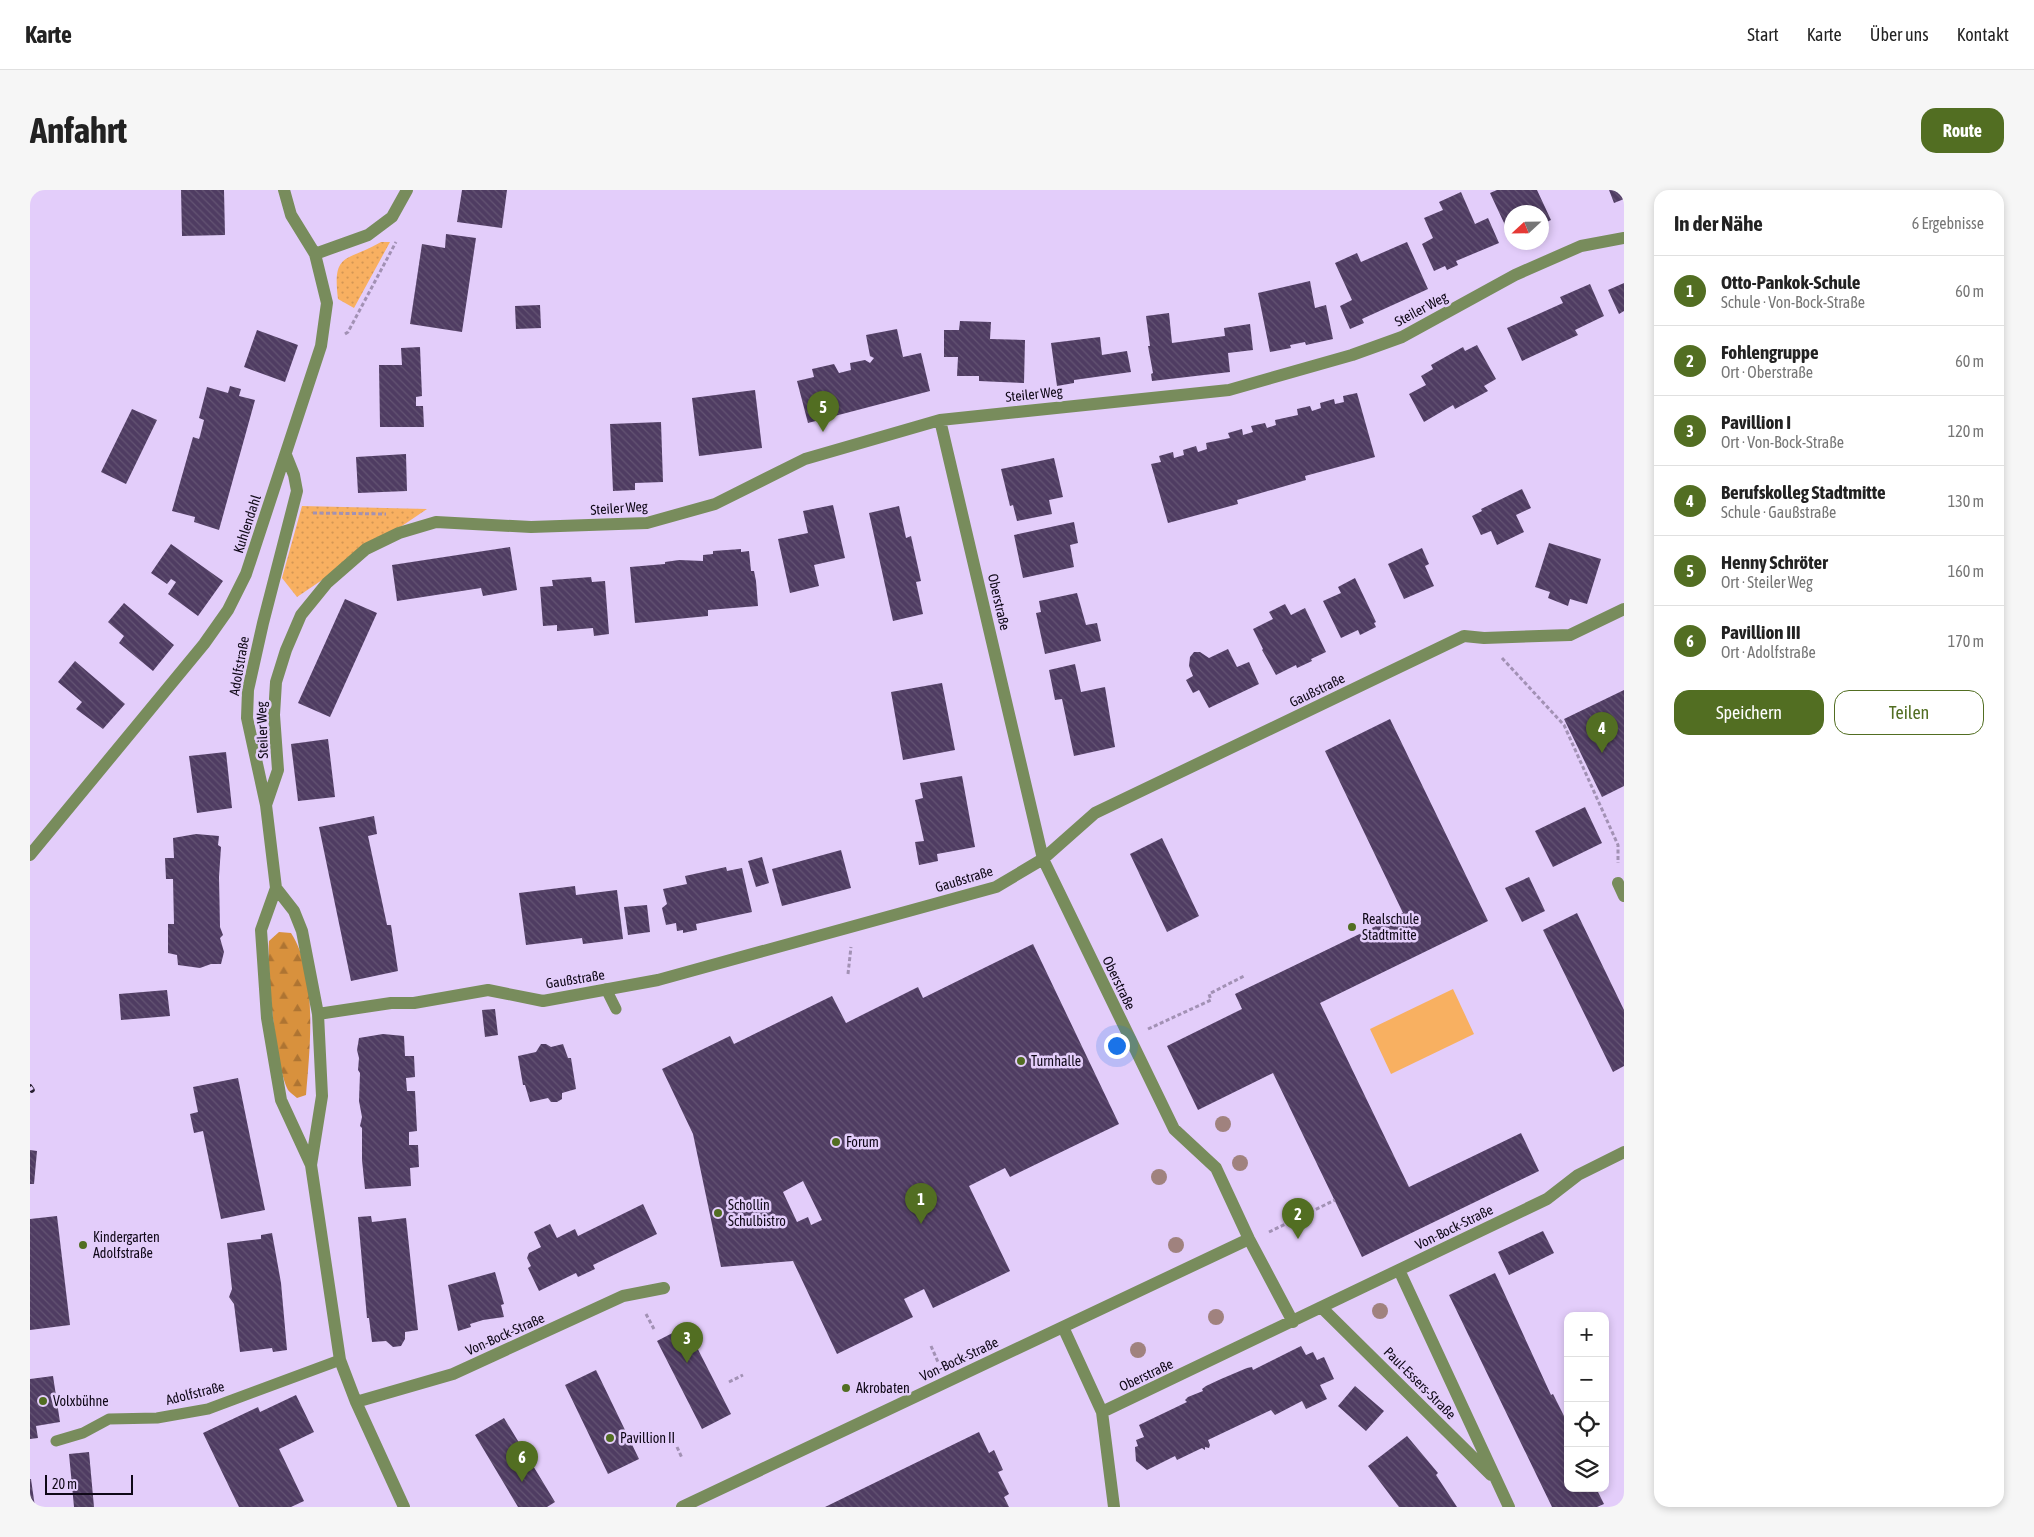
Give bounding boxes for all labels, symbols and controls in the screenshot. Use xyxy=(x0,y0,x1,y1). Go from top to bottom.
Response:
text: Karte xyxy=(25,21,72,48)
text: Start xyxy=(1747,24,1779,45)
text: Karte xyxy=(1807,24,1842,45)
text: Über uns xyxy=(1870,24,1929,45)
text: Kontakt xyxy=(1957,24,2009,45)
button: Route xyxy=(1921,108,2004,153)
text: Anfahrt xyxy=(30,110,127,150)
north arrow xyxy=(1504,205,1549,250)
text: In der Nähe xyxy=(1674,211,1763,235)
text: 6 Ergebnisse xyxy=(1912,214,1984,232)
text: Otto-Pankok-Schule xyxy=(1721,271,1860,293)
text: 1 xyxy=(1686,282,1694,300)
text: 60 m xyxy=(1955,282,1984,300)
street label: Steiler Weg xyxy=(1392,288,1450,330)
text: Schule · Von-Bock-Straße xyxy=(1721,293,1865,311)
text: Fohlengruppe xyxy=(1721,341,1819,363)
text: 2 xyxy=(1686,352,1694,370)
text: 60 m xyxy=(1955,352,1984,370)
text: Ort · Oberstraße xyxy=(1721,363,1813,381)
street label: Steiler Weg xyxy=(1005,383,1063,405)
pin: 5 xyxy=(807,391,839,432)
text: Pavillion I xyxy=(1721,411,1791,433)
text: 3 xyxy=(1686,422,1694,440)
text: 120 m xyxy=(1948,422,1984,440)
text: Ort · Von-Bock-Straße xyxy=(1721,433,1844,451)
text: Berufskolleg Stadtmitte xyxy=(1721,481,1886,503)
street label: Kuhlendahl xyxy=(230,492,264,555)
text: 4 xyxy=(1686,492,1694,510)
text: 130 m xyxy=(1948,492,1984,510)
street label: Steiler Weg xyxy=(590,498,648,518)
text: Schule · Gaußstraße xyxy=(1721,503,1836,521)
text: Henny Schröter xyxy=(1721,551,1828,573)
text: 5 xyxy=(1686,562,1694,580)
text: 160 m xyxy=(1948,562,1984,580)
street label: Oberstraße xyxy=(985,572,1013,632)
text: Ort · Steiler Weg xyxy=(1721,573,1813,591)
text: Pavillion III xyxy=(1721,621,1801,643)
text: 6 xyxy=(1686,632,1694,650)
text: 170 m xyxy=(1948,632,1984,650)
street label: Adolfstraße xyxy=(226,635,252,697)
text: Ort · Adolfstraße xyxy=(1721,643,1816,661)
street label: Gaußstraße xyxy=(1287,670,1347,710)
button: Speichern xyxy=(1674,690,1824,735)
button: Teilen xyxy=(1834,690,1984,735)
street label: Steiler Weg xyxy=(253,701,271,759)
pin: 4 xyxy=(1586,712,1618,753)
street label: Gaußstraße xyxy=(933,863,995,895)
place label: Realschule Stadtmitte xyxy=(1362,911,1419,943)
marker: Realschule Stadtmitte xyxy=(1346,921,1358,933)
street label: Oberstraße xyxy=(1099,954,1139,1012)
street label: Gaußstraße xyxy=(544,966,606,992)
your location xyxy=(1104,1033,1130,1059)
place label: Turnhalle xyxy=(1031,1053,1081,1069)
marker: Turnhalle xyxy=(1015,1055,1027,1067)
place label: Forum xyxy=(846,1134,879,1150)
marker: Forum xyxy=(830,1136,842,1148)
pin: 1 xyxy=(905,1183,937,1224)
place label: Schollin Schulbistro xyxy=(728,1197,786,1229)
pin: 2 xyxy=(1282,1198,1314,1239)
street label: Von-Bock-Straße xyxy=(1412,1201,1496,1253)
marker: Schollin Schulbistro xyxy=(712,1207,724,1219)
place label: Kindergarten Adolfstraße xyxy=(93,1229,160,1261)
marker: Kindergarten Adolfstraße xyxy=(77,1239,89,1251)
street label: Von-Bock-Straße xyxy=(463,1309,547,1359)
map controls xyxy=(1564,1312,1609,1492)
button: + xyxy=(1564,1312,1609,1357)
pin: 3 xyxy=(671,1322,703,1363)
street label: Von-Bock-Straße xyxy=(917,1334,1001,1384)
street label: Paul-Essers-Straße xyxy=(1381,1344,1459,1422)
street label: Oberstraße xyxy=(1117,1356,1175,1394)
button: − xyxy=(1564,1357,1609,1402)
street label: Adolfstraße xyxy=(164,1378,226,1408)
place label: Akrobaten xyxy=(856,1380,910,1396)
marker: Akrobaten xyxy=(840,1382,852,1394)
place label: Volxbühne xyxy=(53,1393,109,1409)
marker: Volxbühne xyxy=(37,1395,49,1407)
button: locate xyxy=(1564,1402,1609,1447)
place label: Pavillion II xyxy=(620,1430,675,1446)
marker: Pavillion II xyxy=(604,1432,616,1444)
pin: 6 xyxy=(506,1441,538,1482)
button: layers xyxy=(1564,1447,1609,1492)
scale bar xyxy=(45,1472,132,1495)
text: 20 m xyxy=(52,1476,77,1492)

